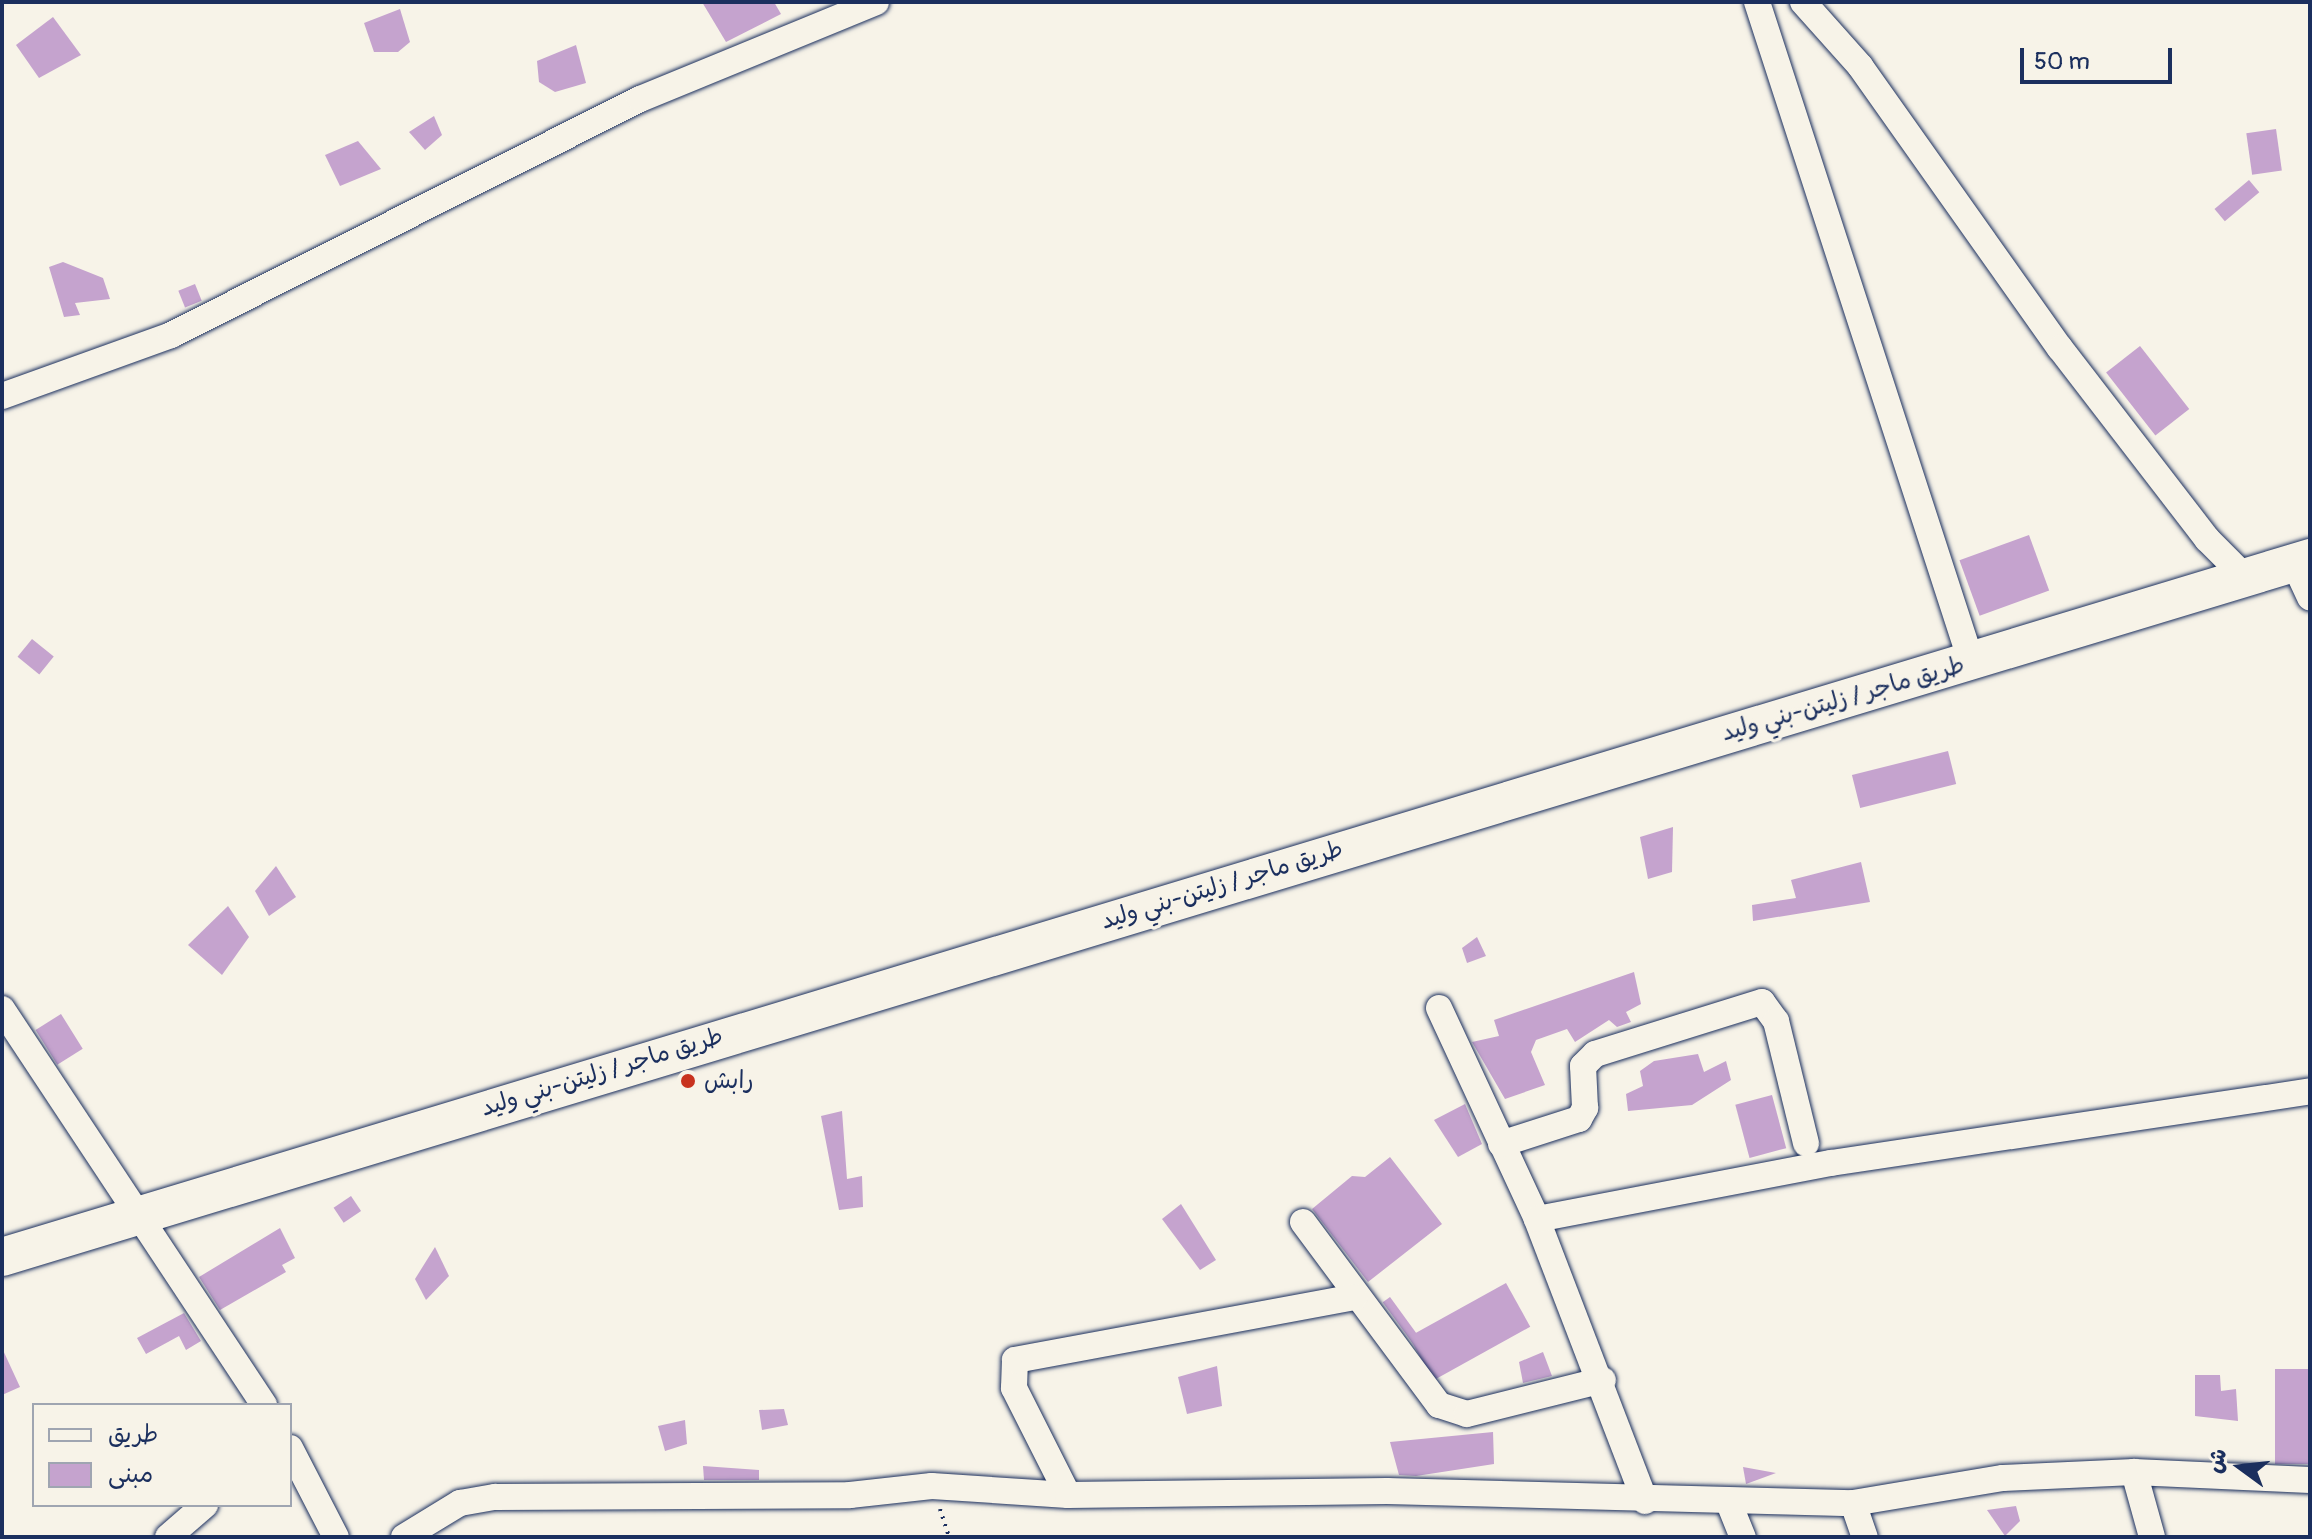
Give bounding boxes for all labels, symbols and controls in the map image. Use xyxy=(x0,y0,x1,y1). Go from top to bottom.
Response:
scale bar xyxy=(2024,32,2176,82)
text: 50 m xyxy=(2034,47,2090,76)
street label: طريق ماجر / زليتن-بني وليد xyxy=(1718,650,1968,748)
street label: طريق ماجر / زليتن-بني وليد xyxy=(1098,834,1346,936)
street label: طريق ماجر / زليتن-بني وليد xyxy=(478,1021,726,1123)
place label: رابش xyxy=(704,1067,754,1095)
marker: رابش xyxy=(679,1072,697,1090)
legend xyxy=(32,1403,292,1507)
text: طريق xyxy=(108,1420,158,1449)
north arrow xyxy=(2200,1427,2280,1507)
text: ش xyxy=(2200,1445,2233,1476)
text: مبنى xyxy=(108,1460,153,1489)

